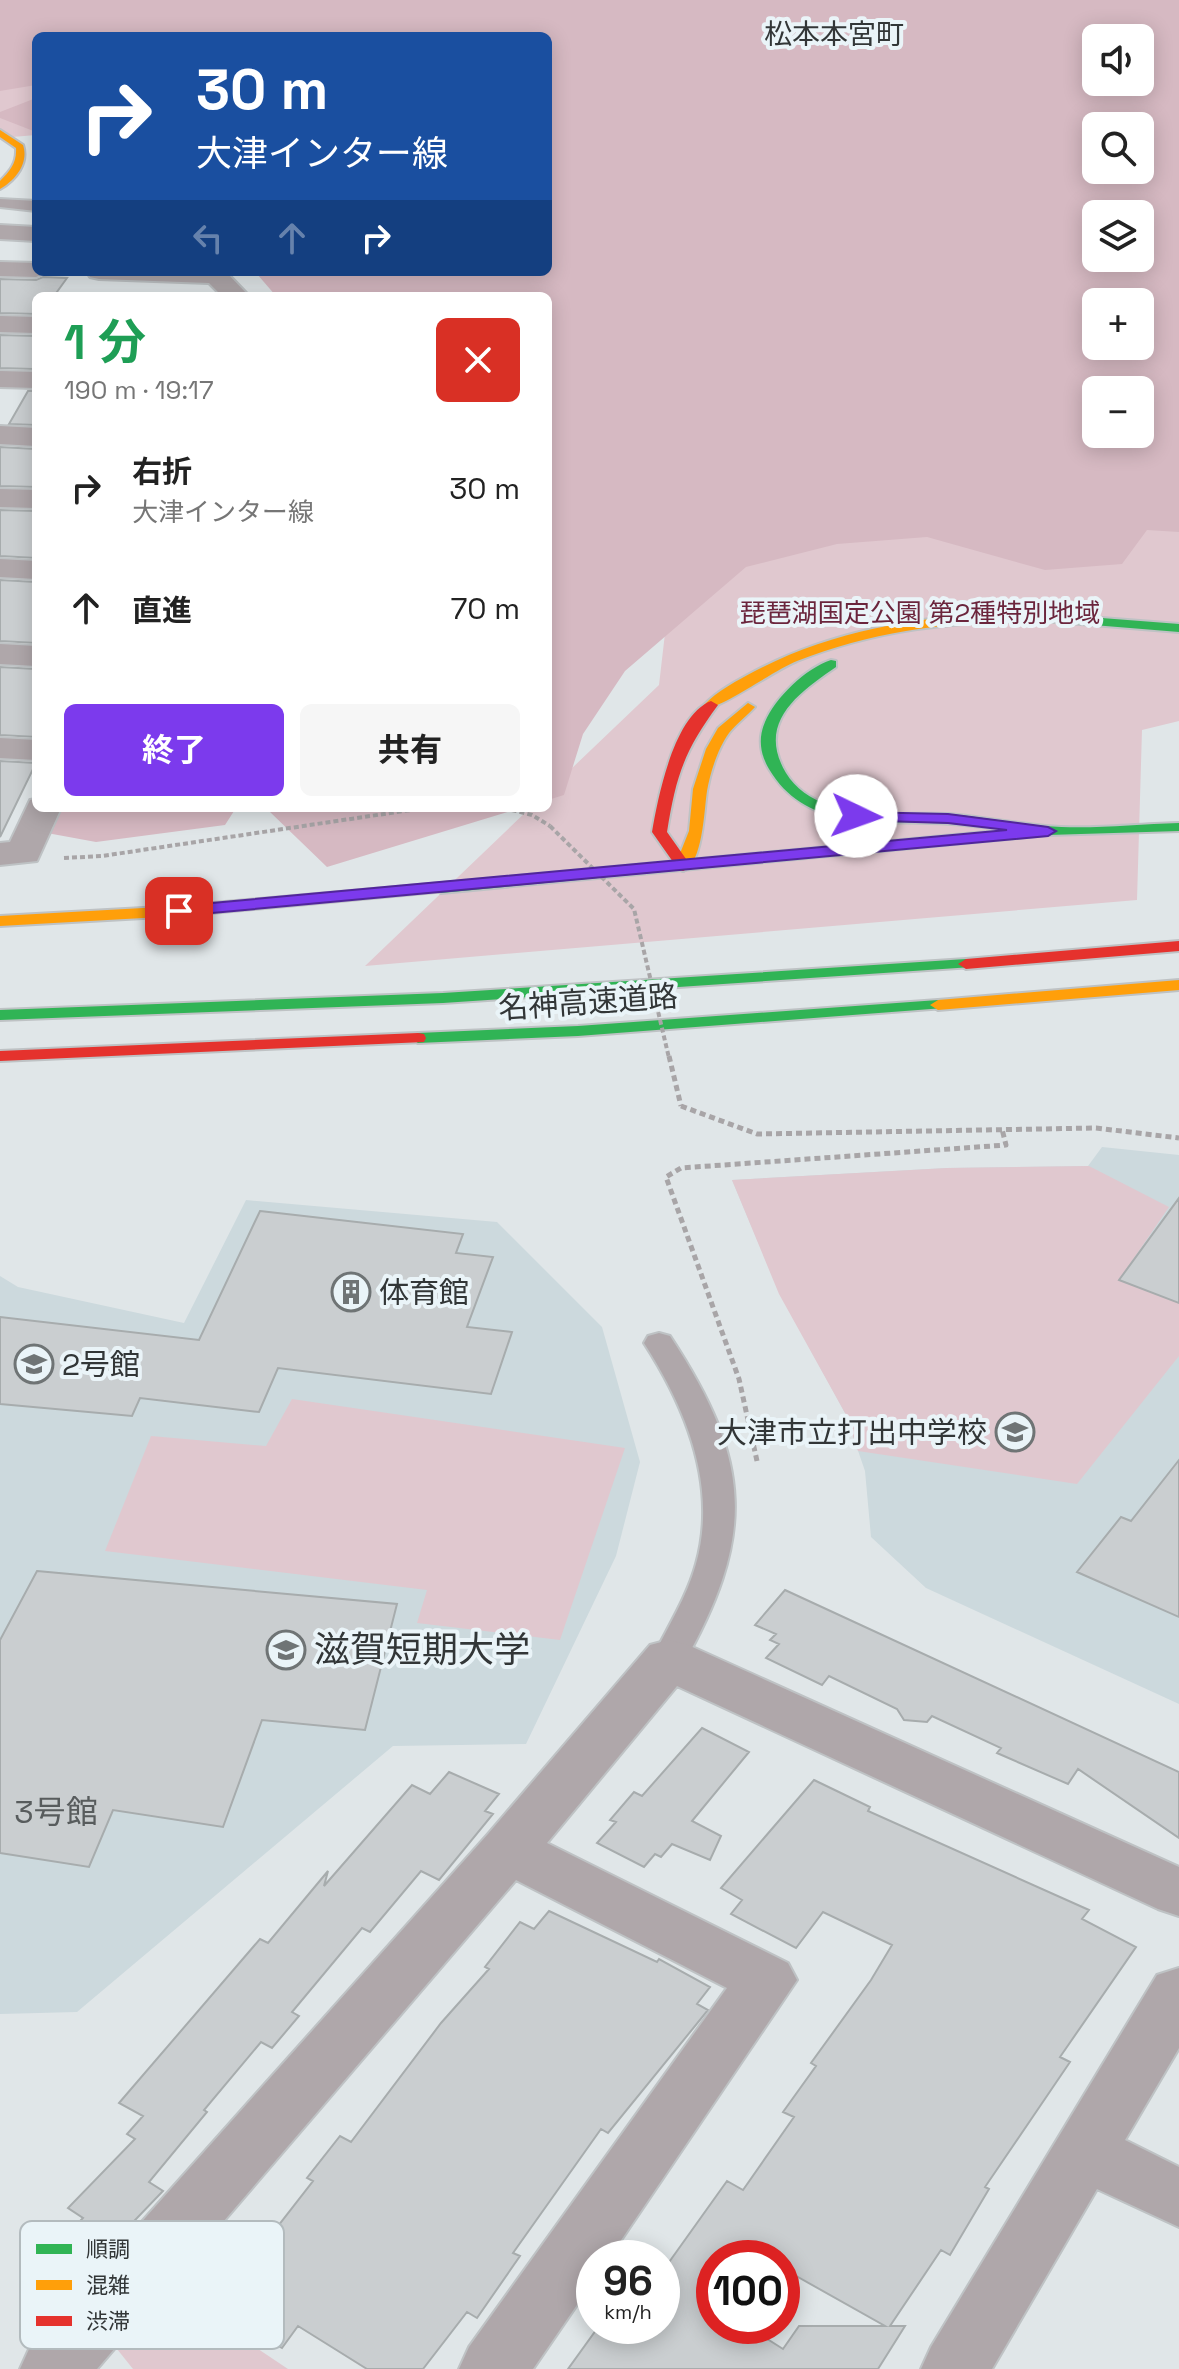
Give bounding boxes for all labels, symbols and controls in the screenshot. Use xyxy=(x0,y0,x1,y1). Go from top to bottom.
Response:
district label: 松本本宮町 xyxy=(764,16,904,52)
map controls xyxy=(1082,24,1154,448)
button: sound xyxy=(1082,24,1154,96)
text: 30 m xyxy=(196,54,328,125)
icon: right xyxy=(64,64,168,168)
button: search xyxy=(1082,112,1154,184)
text: 大津インター線 xyxy=(196,131,448,177)
button: layers xyxy=(1082,200,1154,272)
icon: left xyxy=(186,216,230,260)
icon: ahead xyxy=(270,216,314,260)
icon: right xyxy=(354,216,398,260)
button: + xyxy=(1082,288,1154,360)
text: 1 分 xyxy=(64,312,146,373)
button: close xyxy=(436,318,520,402)
text: 190 m · 19:17 xyxy=(64,373,214,407)
button: − xyxy=(1082,376,1154,448)
text: 右折 xyxy=(132,452,192,491)
icon: right xyxy=(64,466,108,510)
text: 30 m xyxy=(449,469,520,508)
text: 大津インター線 xyxy=(132,495,314,529)
icon: ahead xyxy=(64,586,108,630)
text: 70 m xyxy=(451,589,520,628)
text: 直進 xyxy=(132,591,192,630)
park label: 琵琶湖国定公園 第2種特別地域 xyxy=(740,596,1100,630)
button: 終了 xyxy=(64,704,284,796)
button: 共有 xyxy=(300,704,520,796)
position arrow xyxy=(814,774,898,858)
pin xyxy=(145,877,213,945)
icon: arrive xyxy=(157,889,201,933)
street label: 名神高速道路 xyxy=(497,976,679,1028)
building icon: 体育館 xyxy=(330,1271,372,1313)
place label: 体育館 xyxy=(379,1273,469,1312)
school or university icon: 2号館 xyxy=(13,1343,55,1385)
place label: 2号館 xyxy=(62,1345,140,1384)
school or university icon: 大津市立打出中学校 xyxy=(994,1411,1036,1453)
place label: 大津市立打出中学校 xyxy=(717,1413,987,1452)
place label: 滋賀短期大学 xyxy=(314,1627,530,1673)
school or university icon: 滋賀短期大学 xyxy=(265,1629,307,1671)
house number: 3号館 xyxy=(14,1792,98,1832)
legend xyxy=(20,2221,284,2349)
text: 順調 xyxy=(86,2235,130,2263)
speed limit sign: 100 xyxy=(696,2240,800,2344)
text: 96 xyxy=(603,2256,653,2307)
text: 混雑 xyxy=(86,2271,130,2299)
text: km/h xyxy=(604,2299,652,2325)
text: 渋滞 xyxy=(86,2307,130,2335)

